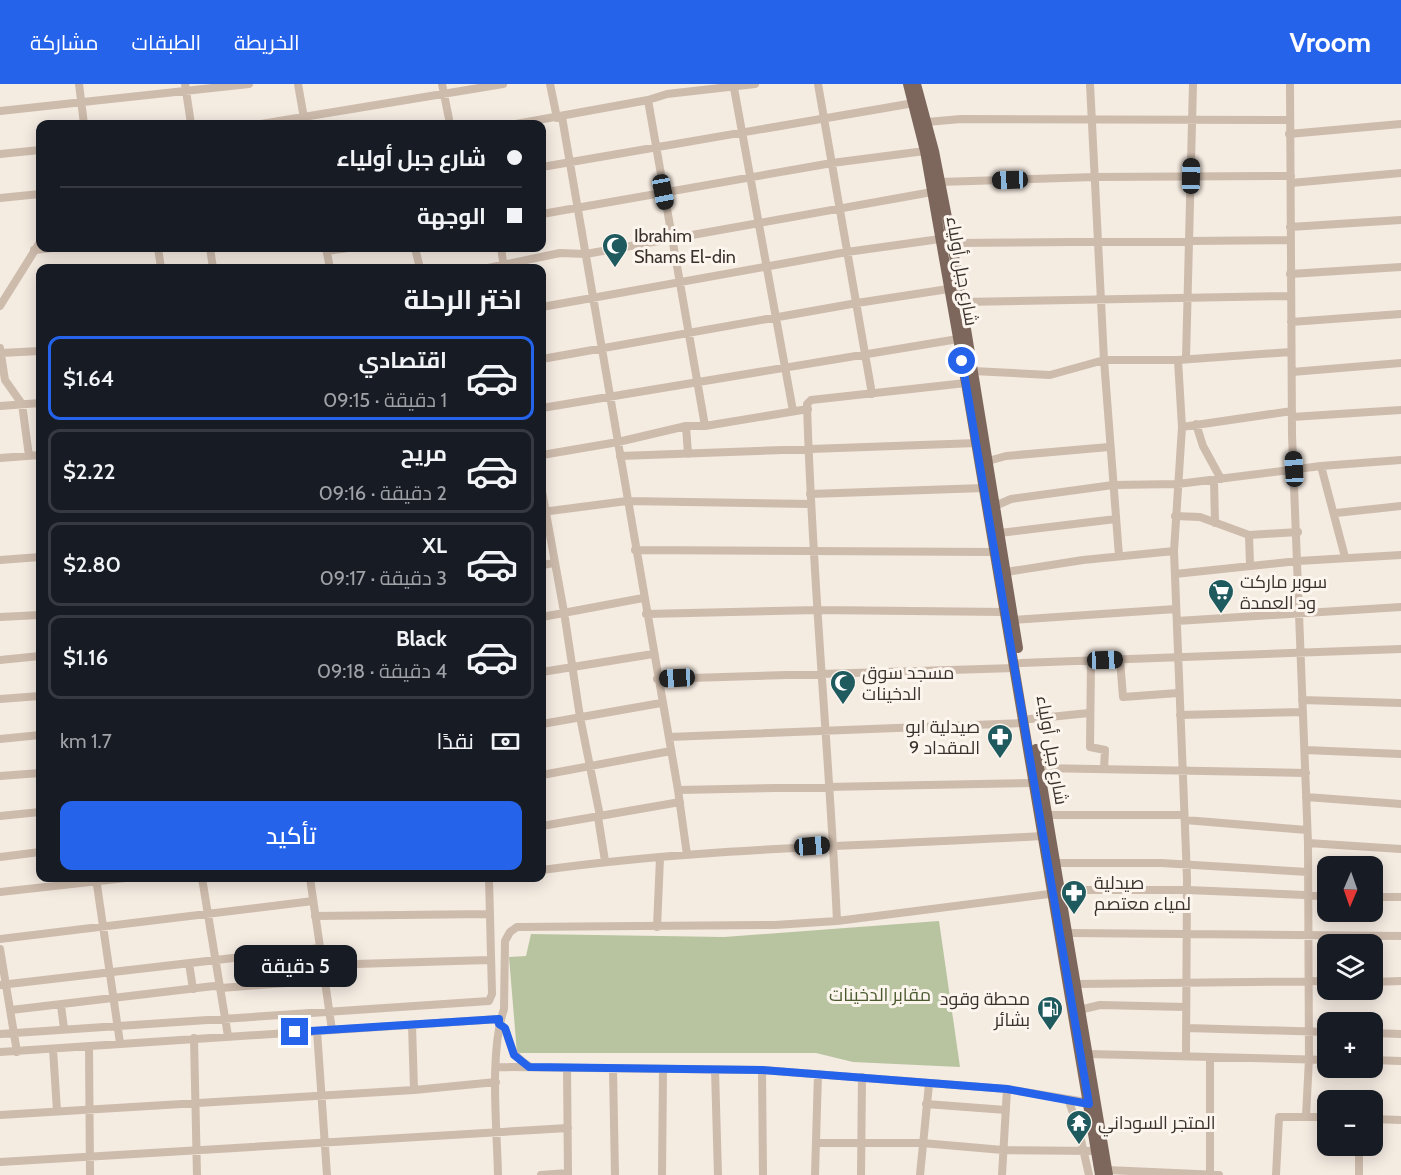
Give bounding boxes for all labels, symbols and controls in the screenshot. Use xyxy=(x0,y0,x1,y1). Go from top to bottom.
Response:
text: Vroom xyxy=(1289,25,1371,59)
text: مشاركة xyxy=(30,30,99,55)
text: الطبقات xyxy=(132,30,201,55)
text: الخريطة xyxy=(234,30,300,55)
text: شارع جبل أولياء xyxy=(337,145,486,172)
car xyxy=(1182,158,1200,194)
car xyxy=(992,170,1028,190)
car xyxy=(651,173,675,211)
text: الوجهة xyxy=(417,203,486,230)
street label: شارع جبل أولياء xyxy=(941,215,982,328)
place label: Ibrahim Shams El-din xyxy=(634,225,736,268)
mosque icon: Ibrahim Shams El-din xyxy=(600,231,630,269)
text: اختر الرحلة xyxy=(404,283,522,316)
text: اقتصادي xyxy=(358,347,447,374)
route start xyxy=(948,347,975,374)
icon: car xyxy=(465,351,519,405)
text: $1.64 xyxy=(63,365,114,392)
text: 1 دقيقة · 09:15 xyxy=(323,388,447,412)
text: مريح xyxy=(401,440,447,467)
icon: car xyxy=(465,444,519,498)
car xyxy=(1284,451,1304,487)
text: $2.22 xyxy=(63,458,115,485)
text: 2 دقيقة · 09:16 xyxy=(319,481,447,505)
text: XL xyxy=(422,532,447,559)
icon: car xyxy=(465,537,519,591)
text: $2.80 xyxy=(63,551,121,578)
text: 3 دقيقة · 09:17 xyxy=(320,566,447,590)
place label: سوبر ماركت ود العمدة xyxy=(1240,571,1327,614)
supermarket icon: سوبر ماركت ود العمدة xyxy=(1206,577,1236,615)
text: Black xyxy=(396,625,447,652)
icon: car xyxy=(465,630,519,684)
text: $1.16 xyxy=(63,644,108,671)
car xyxy=(1087,650,1123,670)
text: 4 دقيقة · 09:18 xyxy=(317,659,447,683)
place label: مسجد سوق الدخينات xyxy=(862,662,954,705)
car xyxy=(659,668,695,688)
mosque icon: مسجد سوق الدخينات xyxy=(828,668,858,706)
street label: شارع جبل أولياء xyxy=(1031,694,1072,807)
place label: صيدلية ابو المقداد 9 xyxy=(906,716,980,759)
pharmacy icon: صيدلية ابو المقداد 9 xyxy=(985,722,1015,760)
icon: cash xyxy=(489,725,522,758)
text: نقدًا xyxy=(436,728,474,755)
text: 1.7 km xyxy=(60,729,112,753)
button: تأكيد xyxy=(60,801,522,870)
car xyxy=(793,836,831,856)
north arrow xyxy=(1317,856,1383,922)
map controls xyxy=(1317,856,1383,1156)
place label: صيدلية لمياء معتصم xyxy=(1094,872,1191,916)
pharmacy icon: صيدلية لمياء معتصم xyxy=(1059,878,1089,916)
button: layers xyxy=(1317,934,1383,1000)
callout: 5 دقيقة xyxy=(234,945,356,987)
text: 5 دقيقة xyxy=(261,954,330,978)
park label: مقابر الدخينات xyxy=(829,984,931,1006)
place label: محطة وقود بشائر xyxy=(940,988,1030,1031)
fuel station icon: محطة وقود بشائر xyxy=(1035,994,1065,1032)
button: + xyxy=(1317,1012,1383,1078)
route end xyxy=(281,1018,308,1045)
button: − xyxy=(1317,1090,1383,1156)
temple icon: المتجر السوداني xyxy=(1064,1108,1094,1146)
place label: المتجر السوداني xyxy=(1098,1112,1215,1137)

